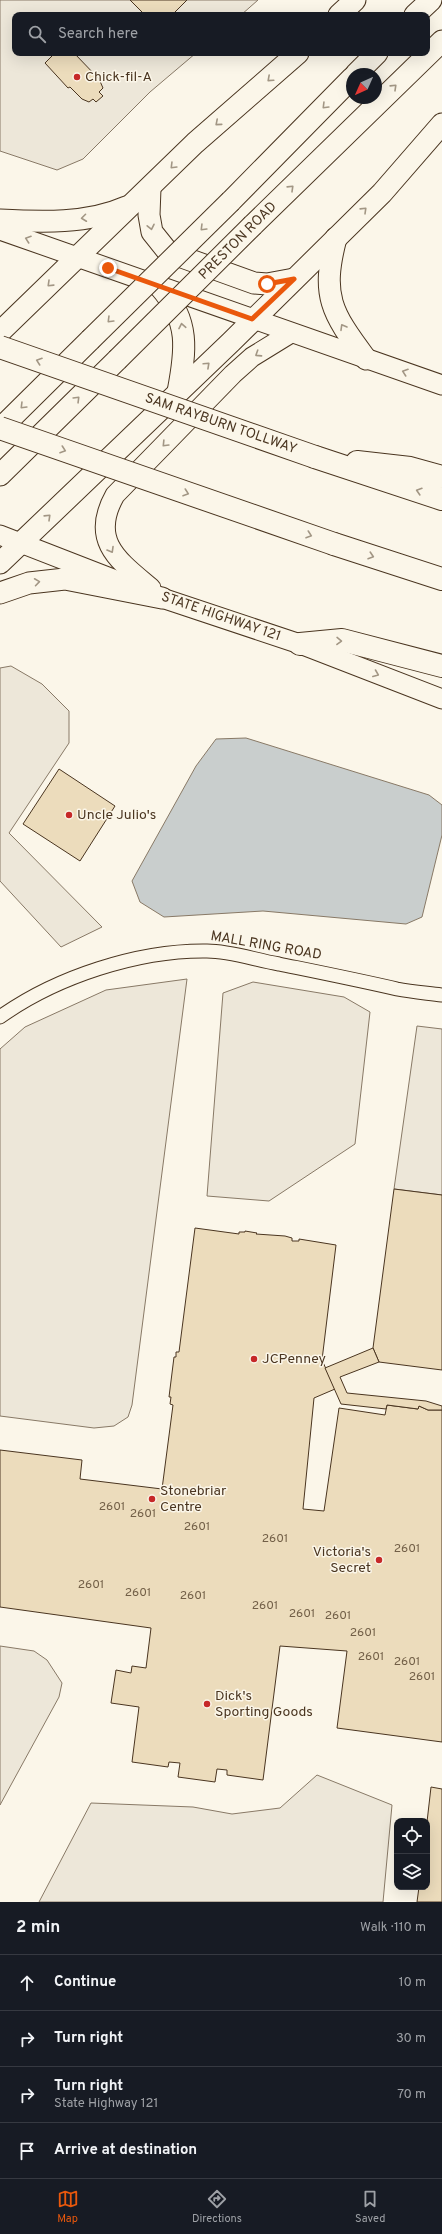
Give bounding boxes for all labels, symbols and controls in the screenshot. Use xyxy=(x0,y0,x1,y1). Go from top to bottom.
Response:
search box xyxy=(12,12,430,56)
icon: search xyxy=(26,23,48,45)
text: Search here xyxy=(58,25,138,44)
north arrow xyxy=(346,68,382,104)
place label: Chick-fil-A xyxy=(85,69,152,86)
marker: Chick-fil-A xyxy=(72,72,82,82)
one-way arrow xyxy=(267,74,274,81)
one-way arrow xyxy=(389,85,397,92)
one-way arrow xyxy=(322,101,330,109)
one-way arrow xyxy=(215,119,222,126)
one-way arrow xyxy=(170,161,178,169)
one-way arrow xyxy=(286,185,294,193)
street label: PRESTON ROAD xyxy=(196,199,280,283)
one-way arrow xyxy=(359,208,367,215)
one-way arrow xyxy=(80,213,87,222)
one-way arrow xyxy=(200,223,208,231)
one-way arrow xyxy=(147,224,155,230)
one-way arrow xyxy=(24,236,31,244)
route end xyxy=(99,259,117,277)
route start xyxy=(258,275,276,293)
one-way arrow xyxy=(47,279,55,287)
one-way arrow xyxy=(107,315,115,323)
one-way arrow xyxy=(178,323,187,329)
one-way arrow xyxy=(341,324,348,331)
one-way arrow xyxy=(255,349,262,356)
one-way arrow xyxy=(36,357,43,366)
one-way arrow xyxy=(202,363,209,370)
one-way arrow xyxy=(401,368,408,377)
street label: SAM RAYBURN TOLLWAY xyxy=(143,390,299,458)
one-way arrow xyxy=(72,396,80,404)
one-way arrow xyxy=(20,401,28,409)
one-way arrow xyxy=(162,439,170,447)
one-way arrow xyxy=(60,445,67,454)
one-way arrow xyxy=(183,488,190,496)
one-way arrow xyxy=(415,488,422,496)
one-way arrow xyxy=(43,514,51,522)
one-way arrow xyxy=(305,530,312,539)
one-way arrow xyxy=(107,546,114,553)
one-way arrow xyxy=(367,551,374,560)
one-way arrow xyxy=(34,578,40,587)
street label: STATE HIGHWAY 121 xyxy=(159,589,283,645)
one-way arrow xyxy=(336,637,342,645)
one-way arrow xyxy=(371,669,379,677)
place label: Uncle Julio's xyxy=(77,807,156,824)
marker: Uncle Julio's xyxy=(64,810,74,820)
street label: MALL RING ROAD xyxy=(209,928,323,964)
place label: JCPenney xyxy=(262,1351,326,1368)
marker: JCPenney xyxy=(249,1354,259,1364)
place label: Stonebriar Centre xyxy=(160,1483,227,1516)
marker: Stonebriar Centre xyxy=(147,1494,157,1504)
house number: 2601 xyxy=(99,1499,125,1515)
house number: 2601 xyxy=(130,1506,156,1522)
house number: 2601 xyxy=(184,1519,210,1535)
house number: 2601 xyxy=(262,1531,288,1547)
house number: 2601 xyxy=(394,1541,420,1557)
place label: Victoria's Secret xyxy=(313,1544,371,1577)
marker: Victoria's Secret xyxy=(374,1555,384,1565)
house number: 2601 xyxy=(78,1577,104,1593)
house number: 2601 xyxy=(125,1585,151,1601)
house number: 2601 xyxy=(180,1588,206,1604)
house number: 2601 xyxy=(252,1598,278,1614)
house number: 2601 xyxy=(289,1606,315,1622)
house number: 2601 xyxy=(325,1608,351,1624)
house number: 2601 xyxy=(350,1625,376,1641)
house number: 2601 xyxy=(358,1649,384,1665)
house number: 2601 xyxy=(394,1654,420,1670)
house number: 2601 xyxy=(409,1669,435,1685)
place label: Dick's Sporting Goods xyxy=(215,1688,313,1721)
marker: Dick's Sporting Goods xyxy=(202,1699,212,1709)
map controls xyxy=(394,1818,430,1890)
button: locate xyxy=(394,1818,430,1854)
button: layers xyxy=(394,1854,430,1890)
text: 2 min xyxy=(16,1917,60,1939)
text: Walk · 110 m xyxy=(360,1920,426,1936)
icon: ahead xyxy=(16,1972,38,1994)
text: Continue xyxy=(54,1973,116,1992)
text: 10 m xyxy=(399,1975,426,1991)
icon: right xyxy=(16,2028,38,2050)
text: Turn right xyxy=(54,2029,123,2048)
text: 30 m xyxy=(396,2031,426,2047)
text: Turn right xyxy=(54,2077,123,2096)
icon: right xyxy=(16,2084,38,2106)
text: 70 m xyxy=(397,2087,426,2103)
text: State Highway 121 xyxy=(54,2096,158,2112)
icon: arrive xyxy=(16,2140,38,2162)
text: Arrive at destination xyxy=(54,2141,197,2160)
tab: Map xyxy=(57,2188,79,2226)
tab: Directions xyxy=(192,2188,242,2226)
tab: Saved xyxy=(355,2188,385,2226)

